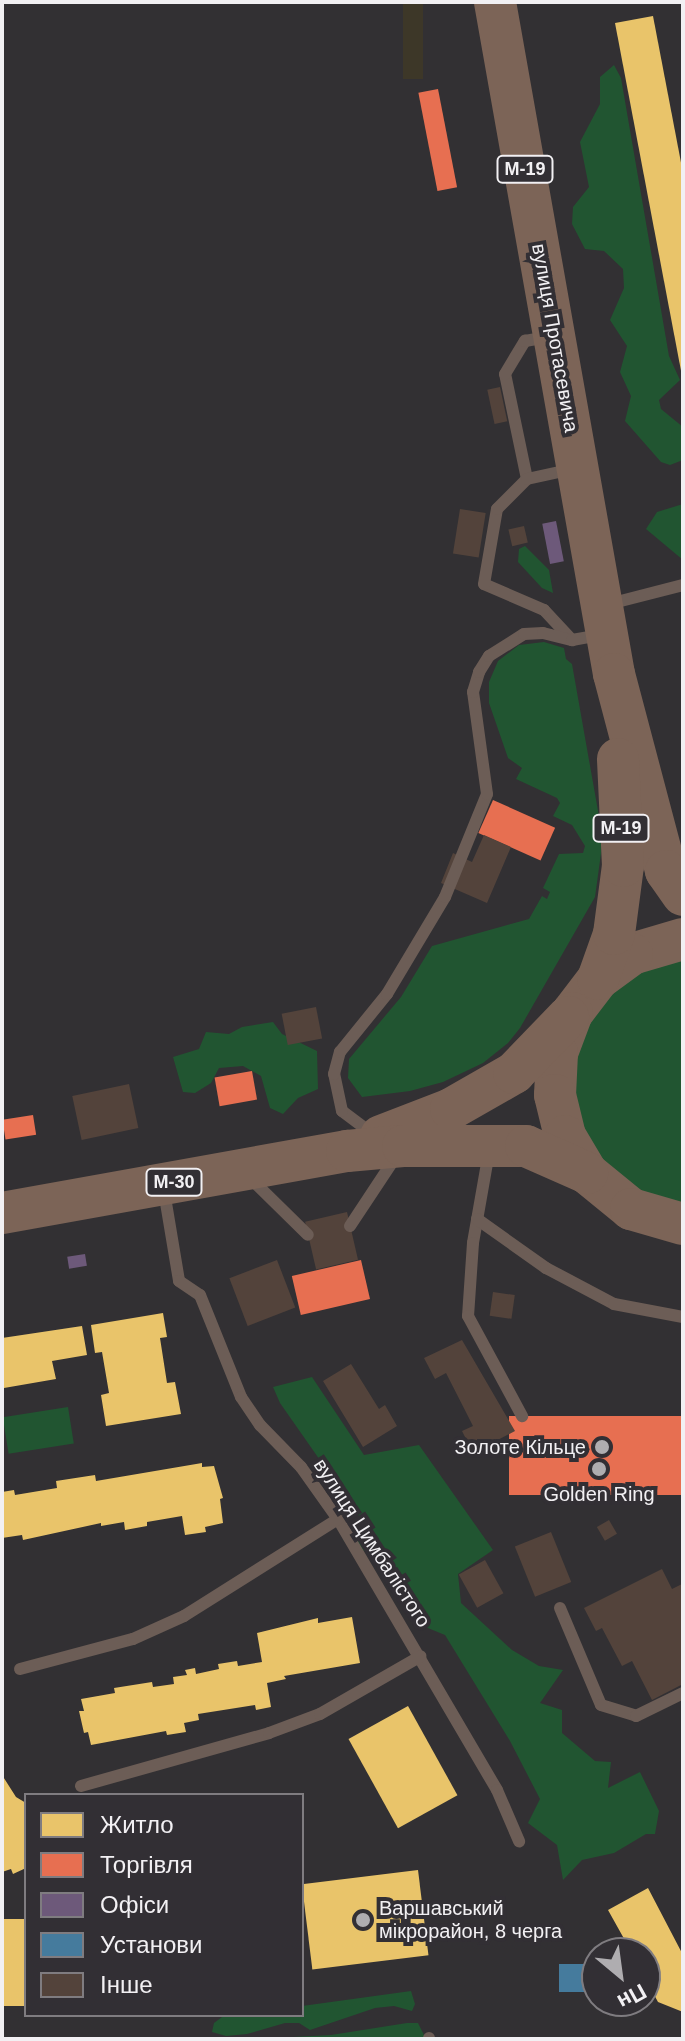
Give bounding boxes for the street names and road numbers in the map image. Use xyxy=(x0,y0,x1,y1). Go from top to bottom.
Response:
road number: М-19 xyxy=(495,155,555,183)
street label: вулиця Протасевича xyxy=(527,242,583,434)
road number: М-19 xyxy=(591,814,651,842)
road number: М-30 xyxy=(144,1168,204,1196)
street label: вулиця Цимбалістого xyxy=(309,1454,435,1632)

